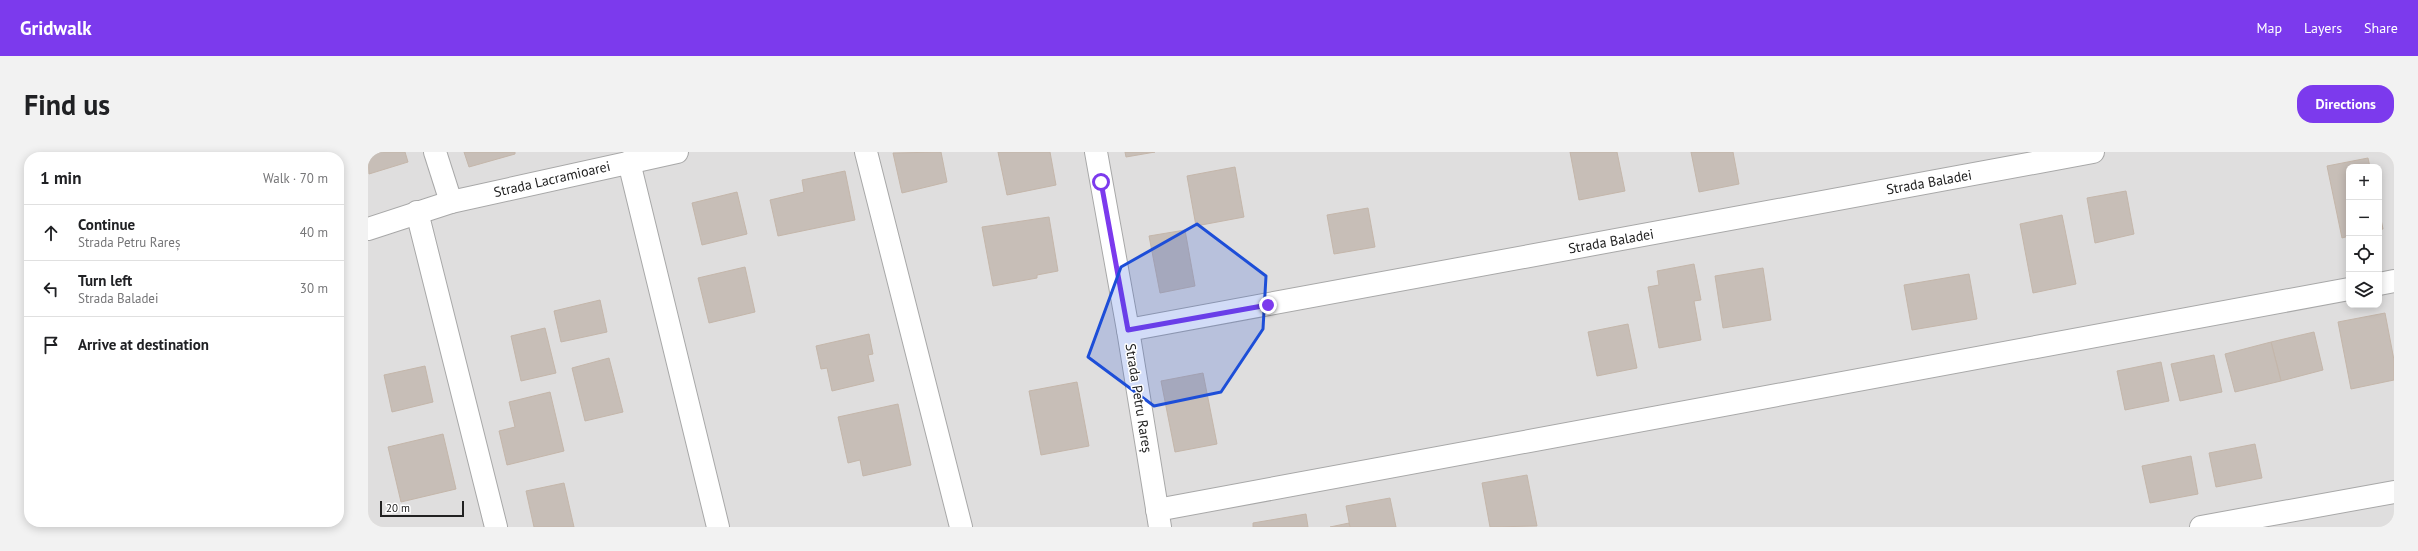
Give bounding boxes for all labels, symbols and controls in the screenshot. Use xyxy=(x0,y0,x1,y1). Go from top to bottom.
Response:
text: Gridwalk xyxy=(20,16,92,40)
text: Map xyxy=(2256,19,2282,37)
text: Layers xyxy=(2304,19,2342,37)
text: Share xyxy=(2364,19,2398,37)
button: Directions xyxy=(2297,85,2394,123)
text: Find us xyxy=(24,86,110,123)
street label: Strada Lacramioarei xyxy=(492,157,612,201)
map controls xyxy=(2346,164,2382,308)
button: + xyxy=(2346,164,2382,200)
street label: Strada Baladei xyxy=(1885,166,1973,198)
text: 1 min xyxy=(40,167,81,189)
text: Walk · 70 m xyxy=(263,170,328,187)
route start xyxy=(1092,173,1110,191)
button: − xyxy=(2346,200,2382,236)
text: Continue xyxy=(78,215,135,234)
icon: ahead xyxy=(40,222,62,244)
text: 40 m xyxy=(300,224,328,241)
street label: Strada Baladei xyxy=(1567,225,1655,257)
text: Strada Petru Rareș xyxy=(78,234,180,251)
button: locate xyxy=(2346,236,2382,272)
text: Turn left xyxy=(78,271,132,290)
button: layers xyxy=(2346,272,2382,308)
icon: left xyxy=(40,278,62,300)
text: 30 m xyxy=(300,280,328,297)
text: Strada Baladei xyxy=(78,290,158,307)
route end xyxy=(1259,296,1277,314)
icon: arrive xyxy=(40,334,62,356)
text: Arrive at destination xyxy=(78,335,209,354)
street label: Strada Petru Rareș xyxy=(1121,342,1157,454)
scale bar xyxy=(380,499,464,518)
text: 20 m xyxy=(386,501,410,515)

